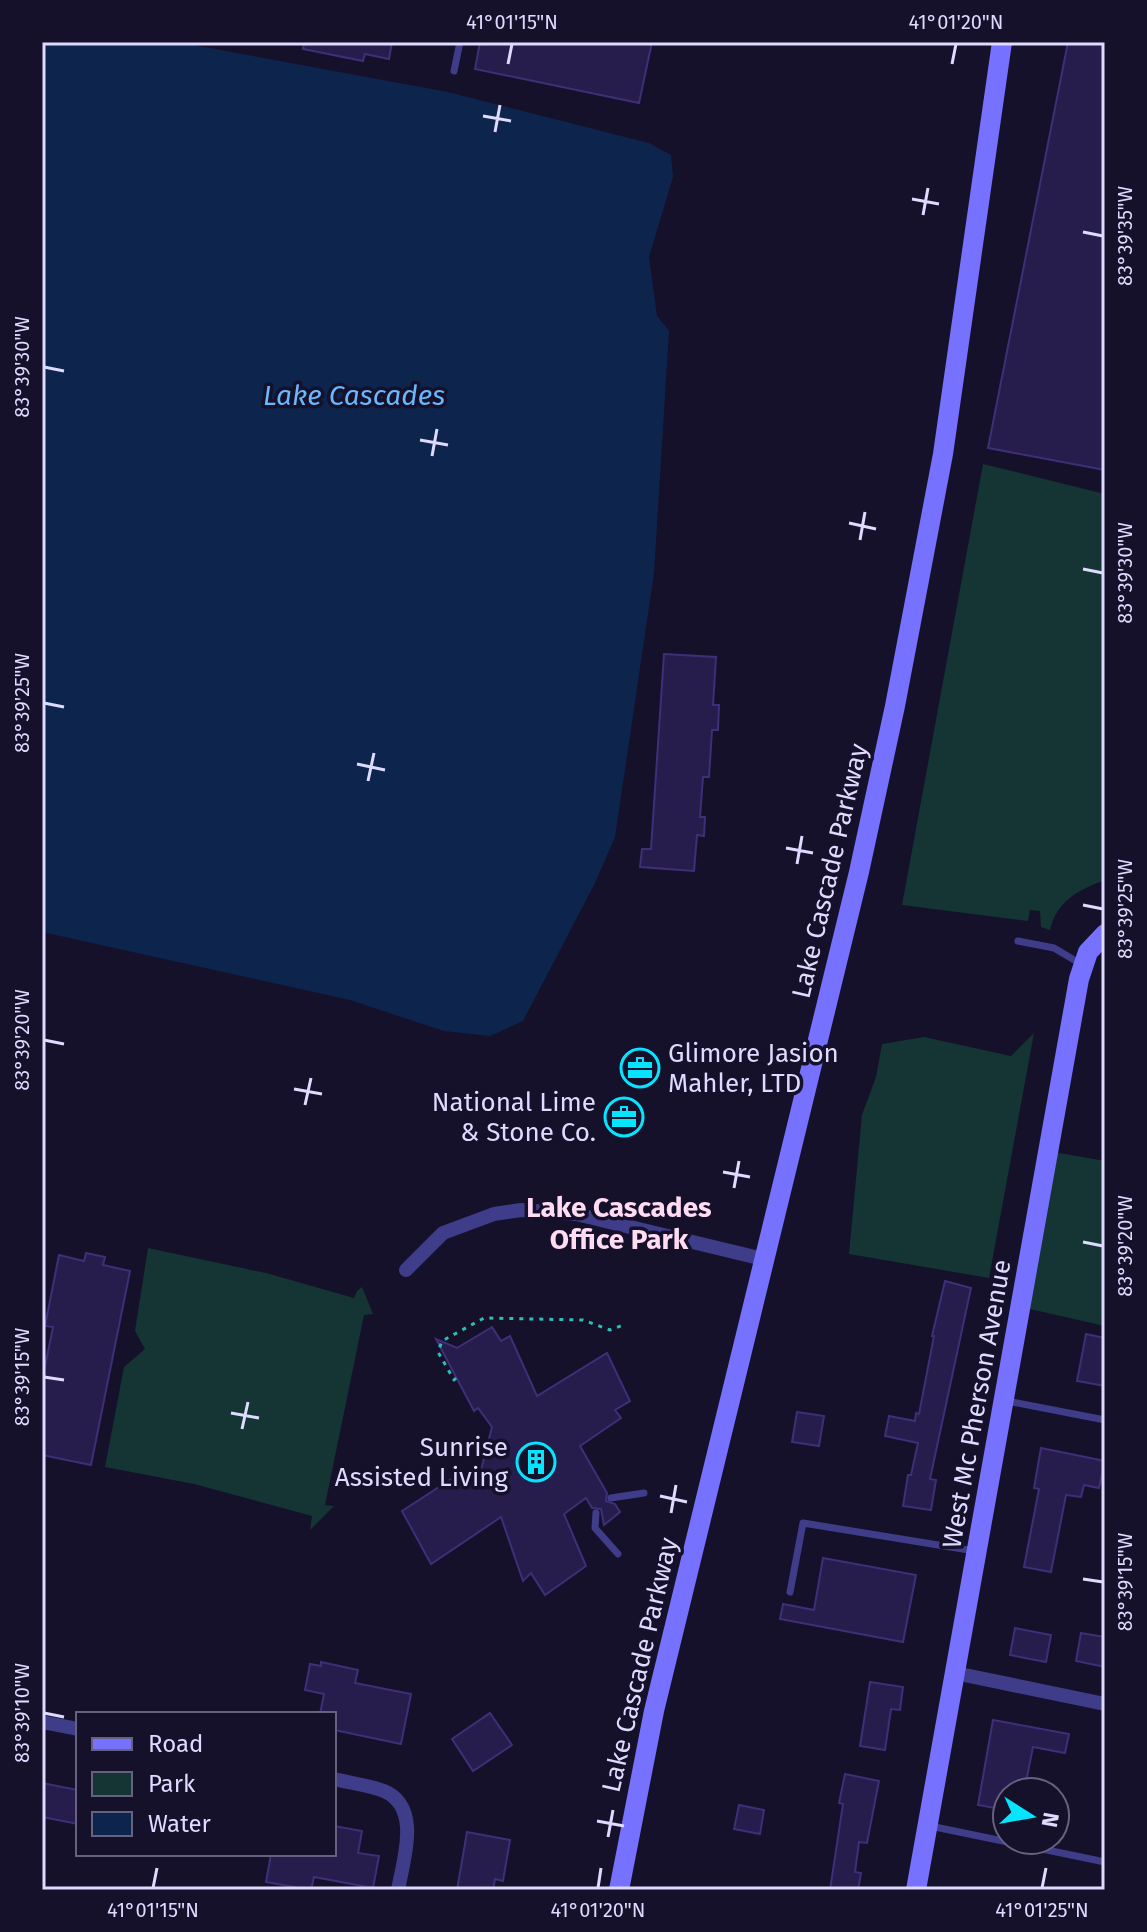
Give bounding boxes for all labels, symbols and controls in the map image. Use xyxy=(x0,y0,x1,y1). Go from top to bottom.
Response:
text: 41°01'15"N xyxy=(466,10,558,34)
text: 41°01'20"N xyxy=(909,10,1003,34)
text: 83°39'35"W xyxy=(1113,186,1137,286)
text: 83°39'30"W xyxy=(10,316,34,418)
water label: Lake Cascades xyxy=(263,379,445,412)
text: 83°39'30"W xyxy=(1113,522,1137,624)
text: 83°39'25"W xyxy=(10,653,34,753)
street label: Lake Cascade Parkway xyxy=(786,741,874,1001)
text: 83°39'25"W xyxy=(1113,859,1137,959)
text: 83°39'20"W xyxy=(10,989,34,1091)
place label: Glimore Jasion Mahler, LTD xyxy=(668,1038,839,1099)
office icon: Glimore Jasion Mahler, LTD xyxy=(619,1047,661,1089)
place label: National Lime & Stone Co. xyxy=(432,1087,596,1148)
office icon: National Lime & Stone Co. xyxy=(603,1096,645,1138)
district label: Lake Cascades Office Park xyxy=(526,1191,712,1256)
text: 83°39'20"W xyxy=(1113,1195,1137,1297)
street label: West Mc Pherson Avenue xyxy=(936,1257,1018,1551)
text: 83°39'15"W xyxy=(10,1327,34,1426)
place label: Sunrise Assisted Living xyxy=(335,1432,508,1493)
building icon: Sunrise Assisted Living xyxy=(515,1441,557,1483)
text: 83°39'15"W xyxy=(1113,1532,1137,1631)
street label: Lake Cascade Parkway xyxy=(596,1535,684,1795)
text: 83°39'10"W xyxy=(10,1662,34,1763)
legend xyxy=(76,1712,336,1856)
text: Road xyxy=(148,1730,203,1758)
text: Park xyxy=(148,1770,196,1798)
north arrow xyxy=(991,1776,1071,1856)
text: Water xyxy=(148,1810,212,1838)
text: N xyxy=(1035,1810,1065,1829)
text: 41°01'15"N xyxy=(107,1898,199,1922)
text: 41°01'20"N xyxy=(551,1898,645,1922)
text: 41°01'25"N xyxy=(995,1898,1089,1922)

